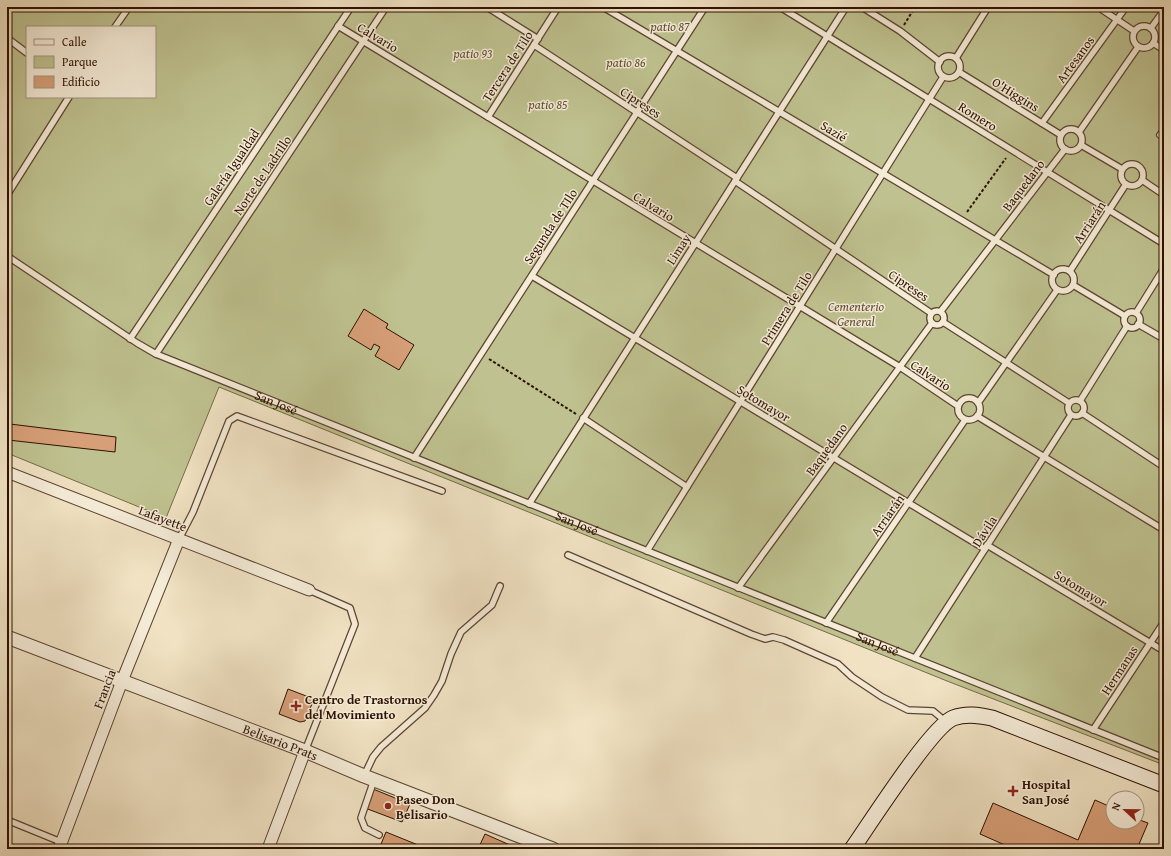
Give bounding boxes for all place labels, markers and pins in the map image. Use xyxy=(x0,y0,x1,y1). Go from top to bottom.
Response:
place label: Centro de Trastornos del Movimiento xyxy=(305,690,428,724)
marker: Centro de Trastornos del Movimiento xyxy=(290,700,302,712)
place label: Hospital San José xyxy=(1022,775,1071,809)
marker: Hospital San José xyxy=(1007,785,1019,797)
place label: Paseo Don Belisario xyxy=(396,790,455,824)
marker: Paseo Don Belisario xyxy=(383,801,393,811)

